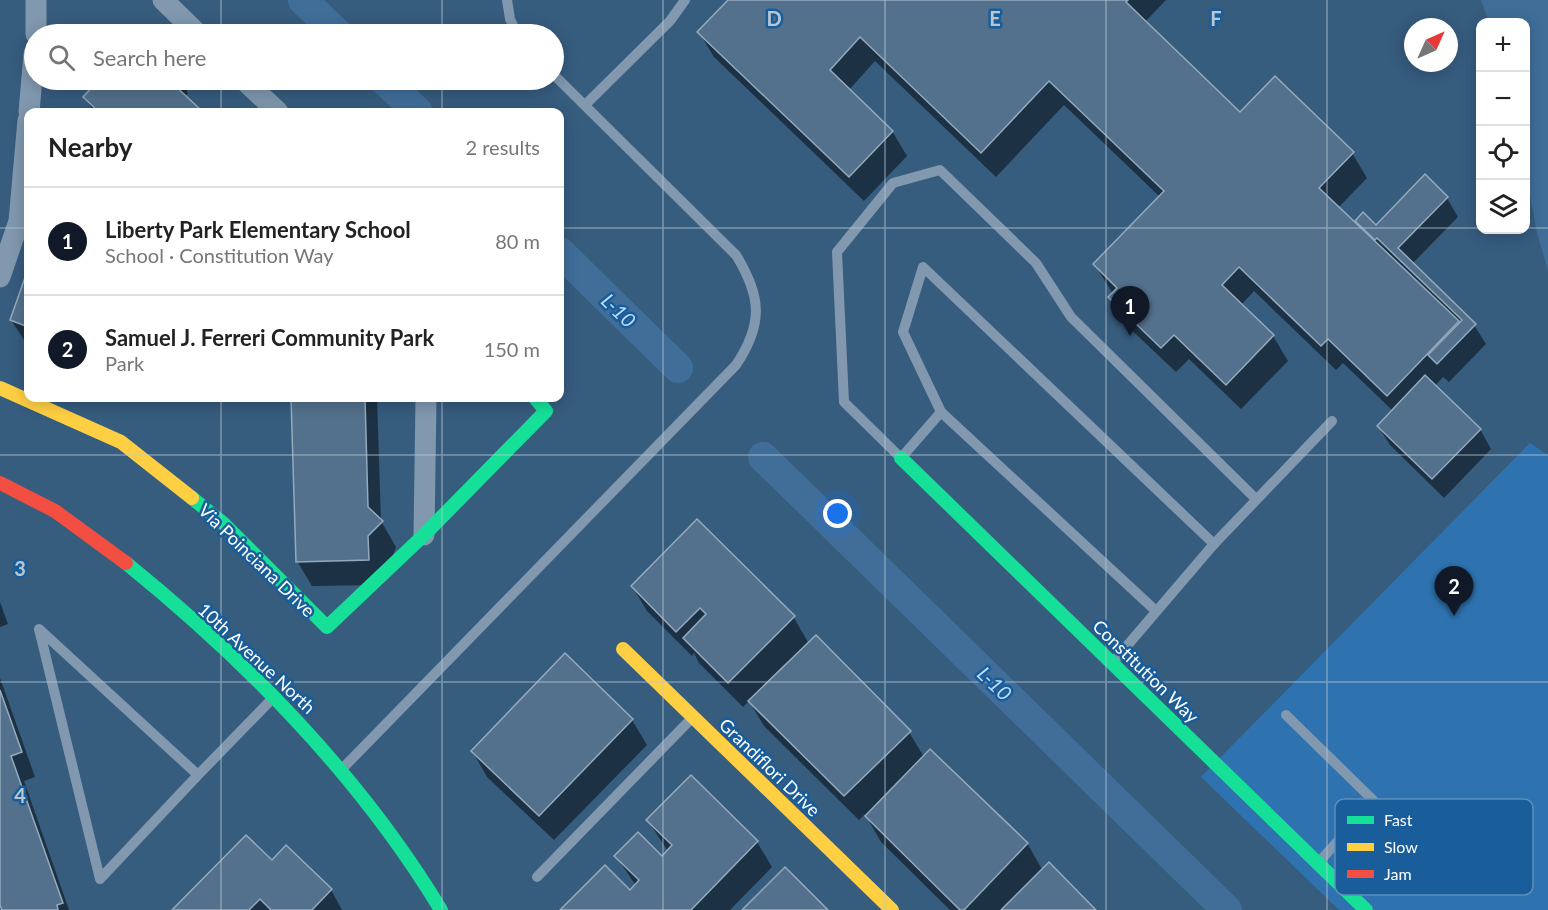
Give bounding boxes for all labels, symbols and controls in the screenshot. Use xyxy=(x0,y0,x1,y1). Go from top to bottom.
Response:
text: D xyxy=(766,6,782,30)
text: E xyxy=(989,6,1001,30)
text: F xyxy=(1210,6,1222,30)
north arrow xyxy=(1404,18,1458,72)
map controls xyxy=(1476,18,1530,234)
button: + xyxy=(1476,18,1530,72)
search box xyxy=(24,24,564,90)
icon: search xyxy=(45,41,78,74)
text: Search here xyxy=(93,44,206,71)
button: − xyxy=(1476,72,1530,126)
button: locate xyxy=(1476,126,1530,180)
text: Nearby xyxy=(48,131,133,163)
text: 2 results xyxy=(465,135,540,159)
button: layers xyxy=(1476,180,1530,234)
text: Liberty Park Elementary School xyxy=(105,216,411,243)
text: 1 xyxy=(62,229,73,253)
text: 80 m xyxy=(495,229,540,253)
text: School · Constitution Way xyxy=(105,243,334,267)
pin: 1 xyxy=(1110,286,1150,336)
water label: L-10 xyxy=(597,288,641,332)
text: Samuel J. Ferreri Community Park xyxy=(105,324,434,351)
text: 2 xyxy=(62,337,73,361)
text: 150 m xyxy=(484,337,540,361)
text: Park xyxy=(105,351,144,375)
street label: Via Poinciana Drive xyxy=(194,499,320,621)
your location xyxy=(823,499,852,528)
text: 3 xyxy=(14,556,26,580)
pin: 2 xyxy=(1434,566,1474,616)
street label: 10th Avenue North xyxy=(194,598,320,718)
street label: Constitution Way xyxy=(1088,615,1204,728)
water label: L-10 xyxy=(973,661,1017,705)
street label: Grandiflori Drive xyxy=(715,713,825,821)
text: 4 xyxy=(14,783,26,807)
legend xyxy=(1335,799,1533,895)
text: Fast xyxy=(1384,810,1413,829)
text: Slow xyxy=(1384,837,1418,856)
text: Jam xyxy=(1384,864,1412,883)

